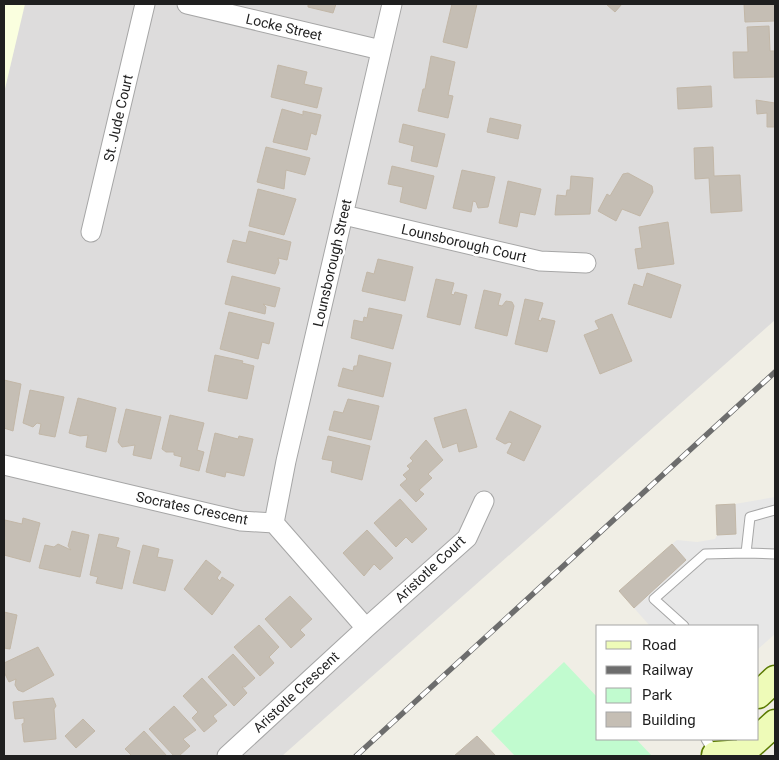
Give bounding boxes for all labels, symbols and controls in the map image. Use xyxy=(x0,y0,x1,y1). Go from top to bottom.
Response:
street label: Locke Street xyxy=(244,10,324,44)
street label: St. Jude Court xyxy=(100,73,136,163)
street label: Lounsborough Street xyxy=(310,197,355,328)
street label: Lounsborough Court xyxy=(400,221,529,265)
street label: Socrates Crescent xyxy=(135,488,250,528)
street label: Aristotle Court xyxy=(392,532,469,606)
legend xyxy=(596,625,759,740)
text: Road xyxy=(642,636,676,654)
street label: Aristotle Crescent xyxy=(250,648,342,736)
text: Railway xyxy=(642,661,693,679)
text: Park xyxy=(642,686,673,704)
text: Building xyxy=(642,711,696,729)

